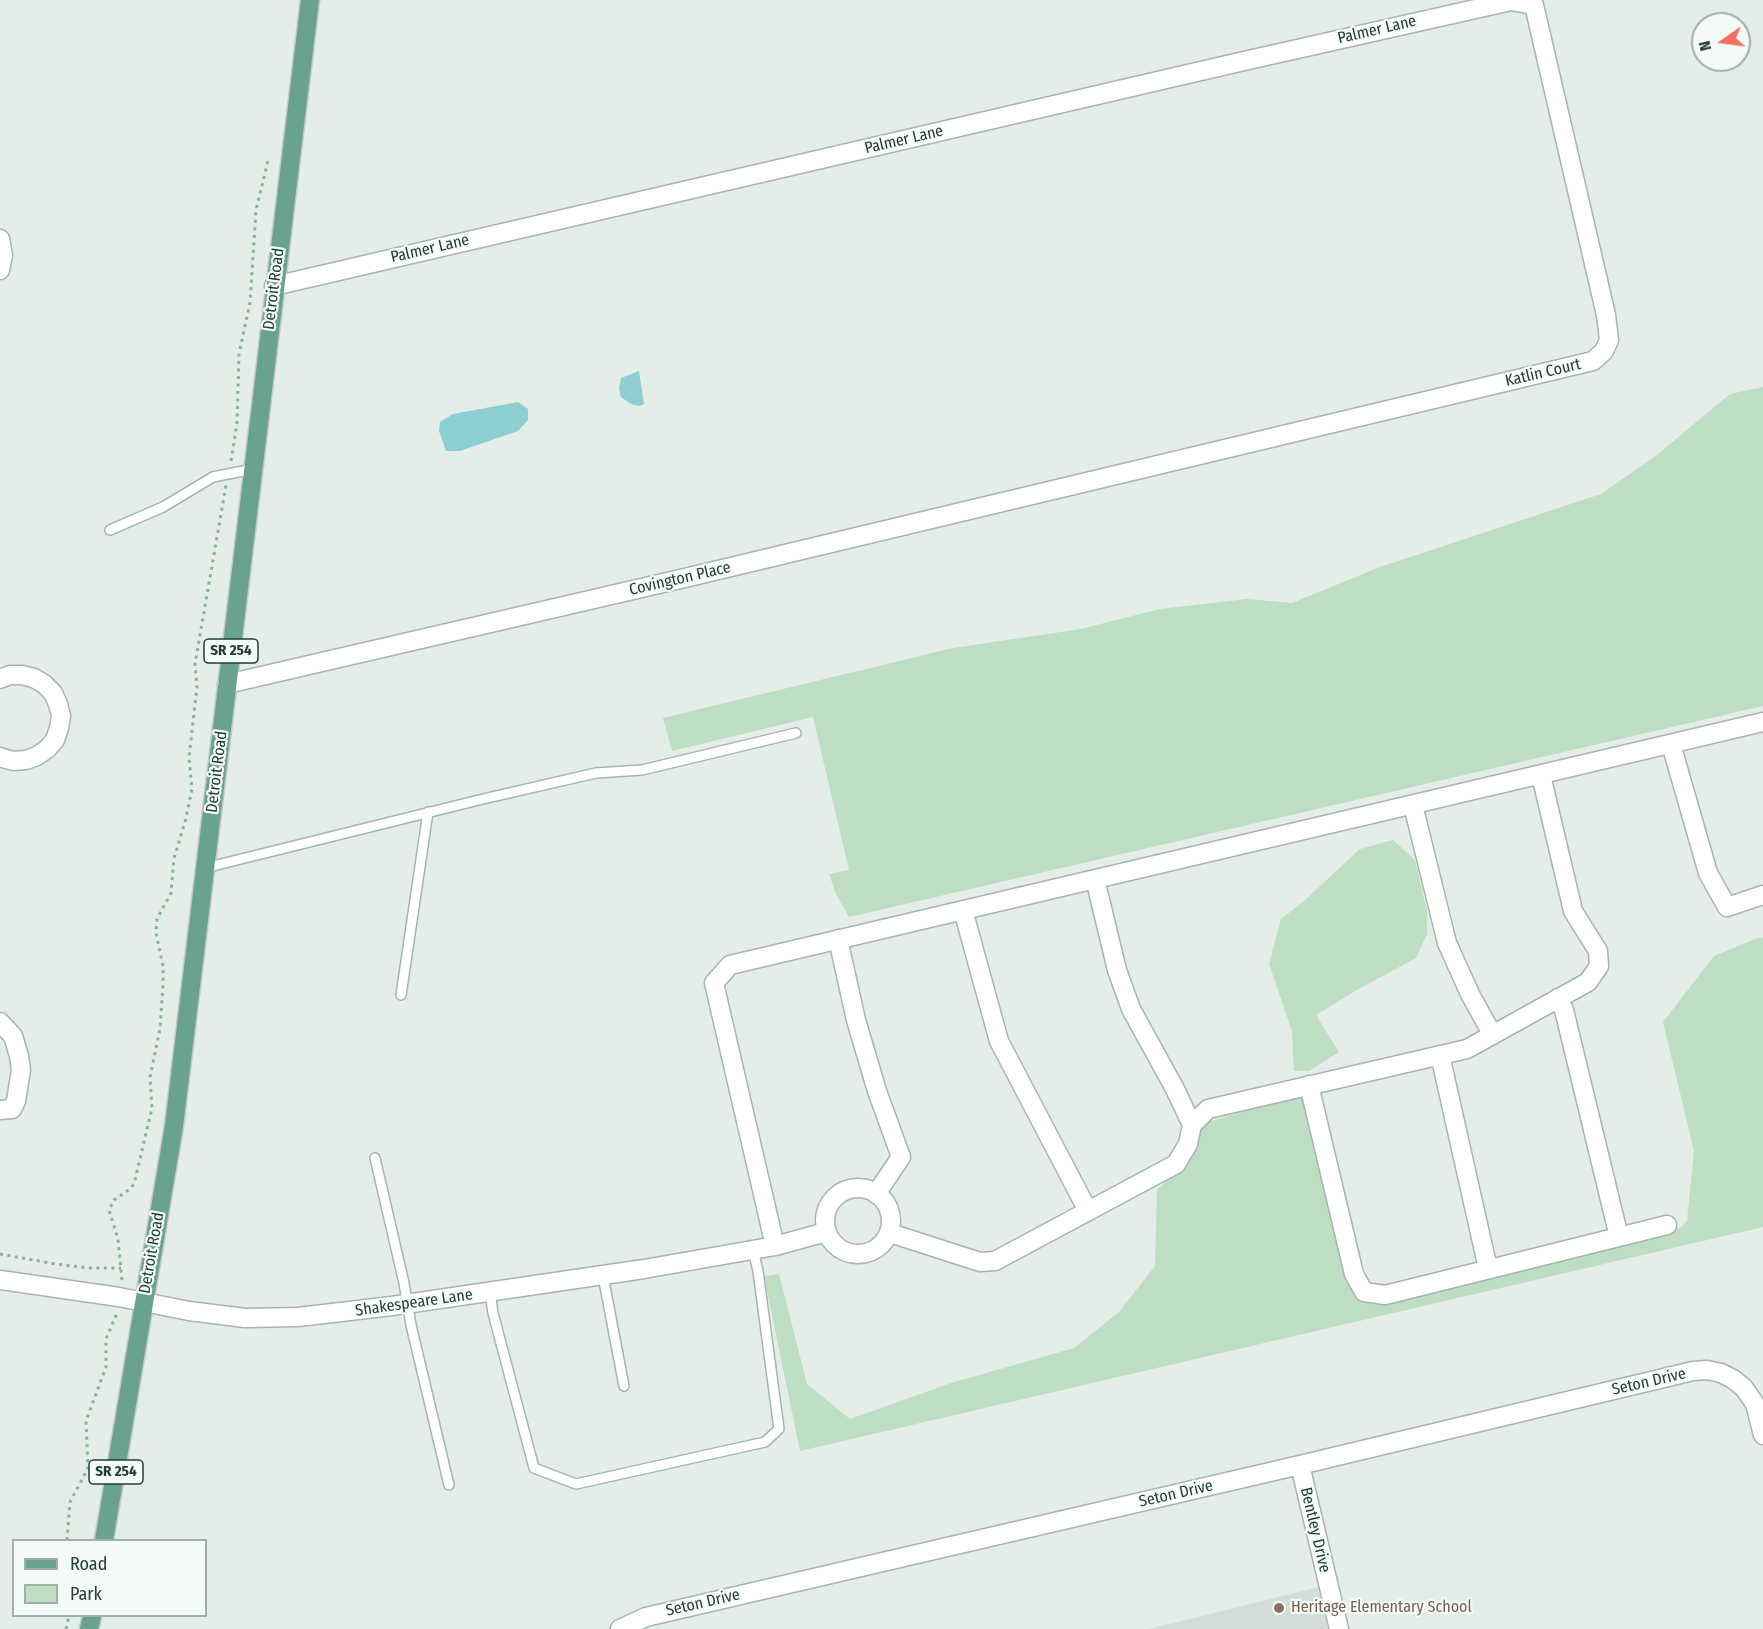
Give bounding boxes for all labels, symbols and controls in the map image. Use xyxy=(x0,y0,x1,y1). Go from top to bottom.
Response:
street label: Palmer Lane xyxy=(1336,12,1418,48)
north arrow xyxy=(1691,12,1751,72)
text: N xyxy=(1695,39,1715,53)
street label: Palmer Lane xyxy=(863,122,945,158)
street label: Palmer Lane xyxy=(389,231,471,267)
street label: Detroit Road xyxy=(259,247,289,331)
street label: Katlin Court xyxy=(1503,355,1583,391)
street label: Covington Place xyxy=(627,558,733,600)
road number: SR 254 xyxy=(204,639,258,663)
street label: Detroit Road xyxy=(202,730,232,814)
street label: Detroit Road xyxy=(135,1211,169,1295)
street label: Shakespeare Lane xyxy=(354,1285,474,1321)
street label: Seton Drive xyxy=(1610,1364,1688,1400)
road number: SR 254 xyxy=(89,1460,143,1484)
street label: Seton Drive xyxy=(1137,1476,1215,1512)
street label: Bentley Drive xyxy=(1296,1485,1334,1575)
legend xyxy=(12,1539,207,1617)
text: Road xyxy=(70,1553,107,1575)
text: Park xyxy=(70,1583,102,1605)
street label: Seton Drive xyxy=(664,1585,742,1621)
place label: Heritage Elementary School xyxy=(1291,1598,1472,1618)
marker: Heritage Elementary School xyxy=(1272,1601,1286,1615)

